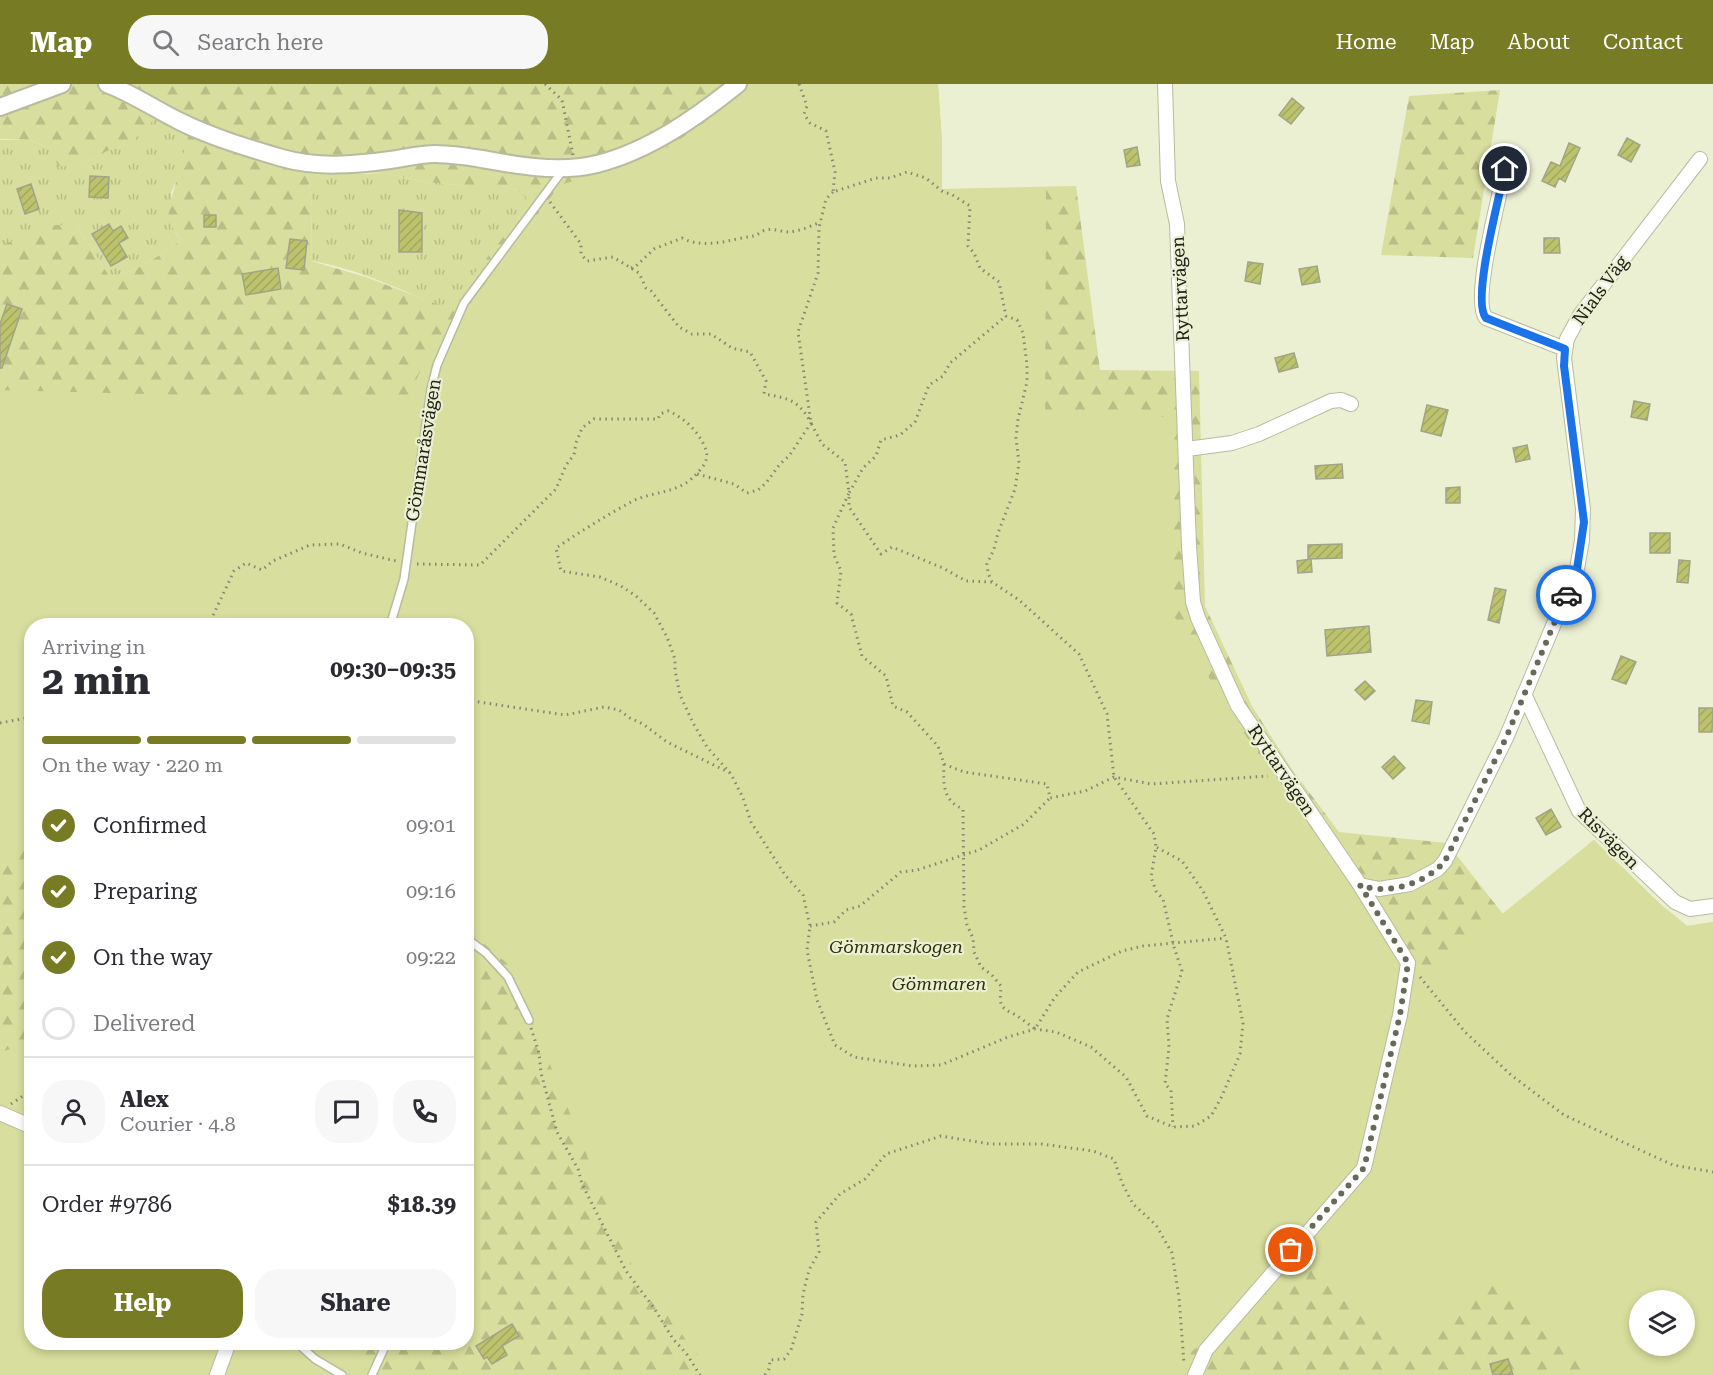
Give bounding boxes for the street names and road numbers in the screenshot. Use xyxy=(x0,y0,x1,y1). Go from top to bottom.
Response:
street label: Ryttarvägen xyxy=(1167,235,1193,342)
street label: Nials Väg xyxy=(1568,251,1633,329)
street label: Gömmaråsvägen xyxy=(401,377,445,523)
street label: Ryttarvägen xyxy=(1244,720,1320,820)
street label: Risvägen xyxy=(1574,803,1644,873)

